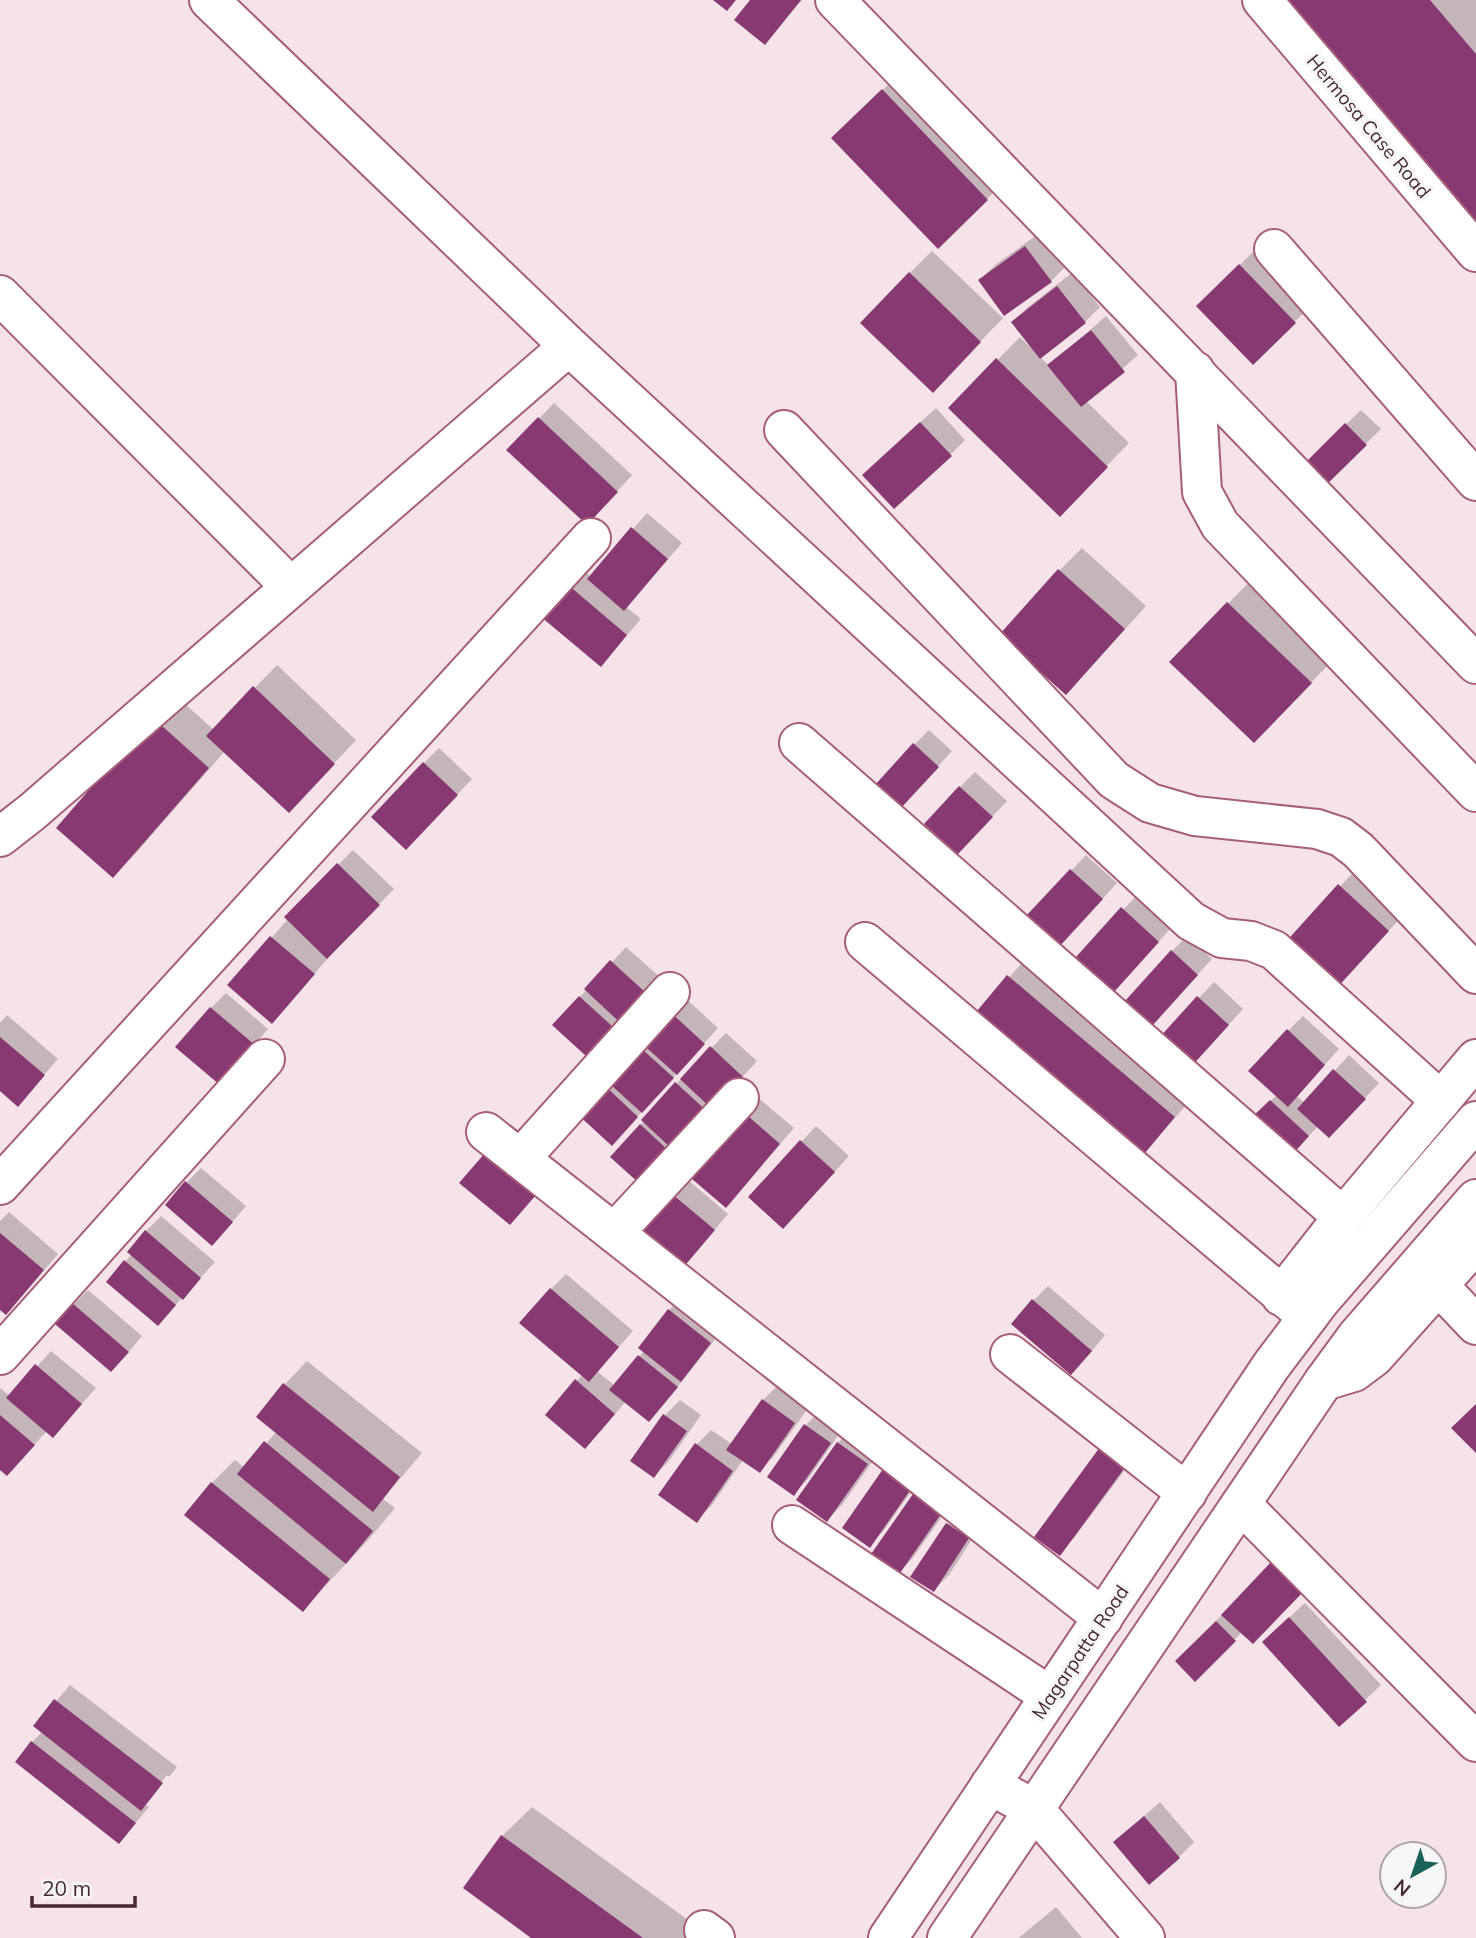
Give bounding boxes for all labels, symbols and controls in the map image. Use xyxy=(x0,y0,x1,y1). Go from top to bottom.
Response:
street label: Hermosa Case Road xyxy=(1302,49,1436,203)
street label: Magarpatta Road xyxy=(1026,1581,1134,1723)
north arrow xyxy=(1378,1840,1448,1910)
scale bar xyxy=(32,1864,135,1908)
text: N xyxy=(1389,1874,1415,1902)
text: 20 m xyxy=(42,1875,91,1901)

